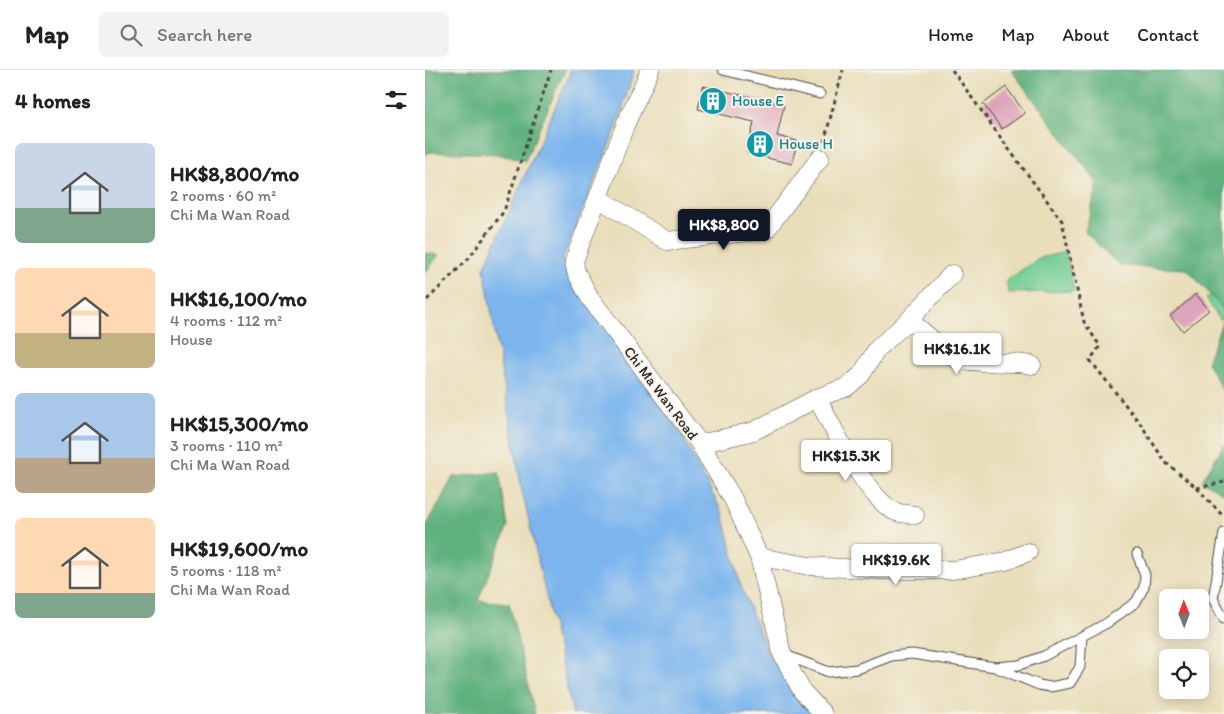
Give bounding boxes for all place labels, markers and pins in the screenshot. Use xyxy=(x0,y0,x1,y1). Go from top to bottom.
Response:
building icon: House E xyxy=(698,86,728,116)
place label: House E xyxy=(732,92,784,110)
building icon: House H xyxy=(745,129,775,159)
place label: House H xyxy=(779,135,833,153)
pin: HK$8,800 xyxy=(672,208,776,251)
pin: HK$16.1K xyxy=(905,332,1009,375)
pin: HK$15.3K xyxy=(794,440,898,482)
pin: HK$19.6K xyxy=(844,544,948,586)

